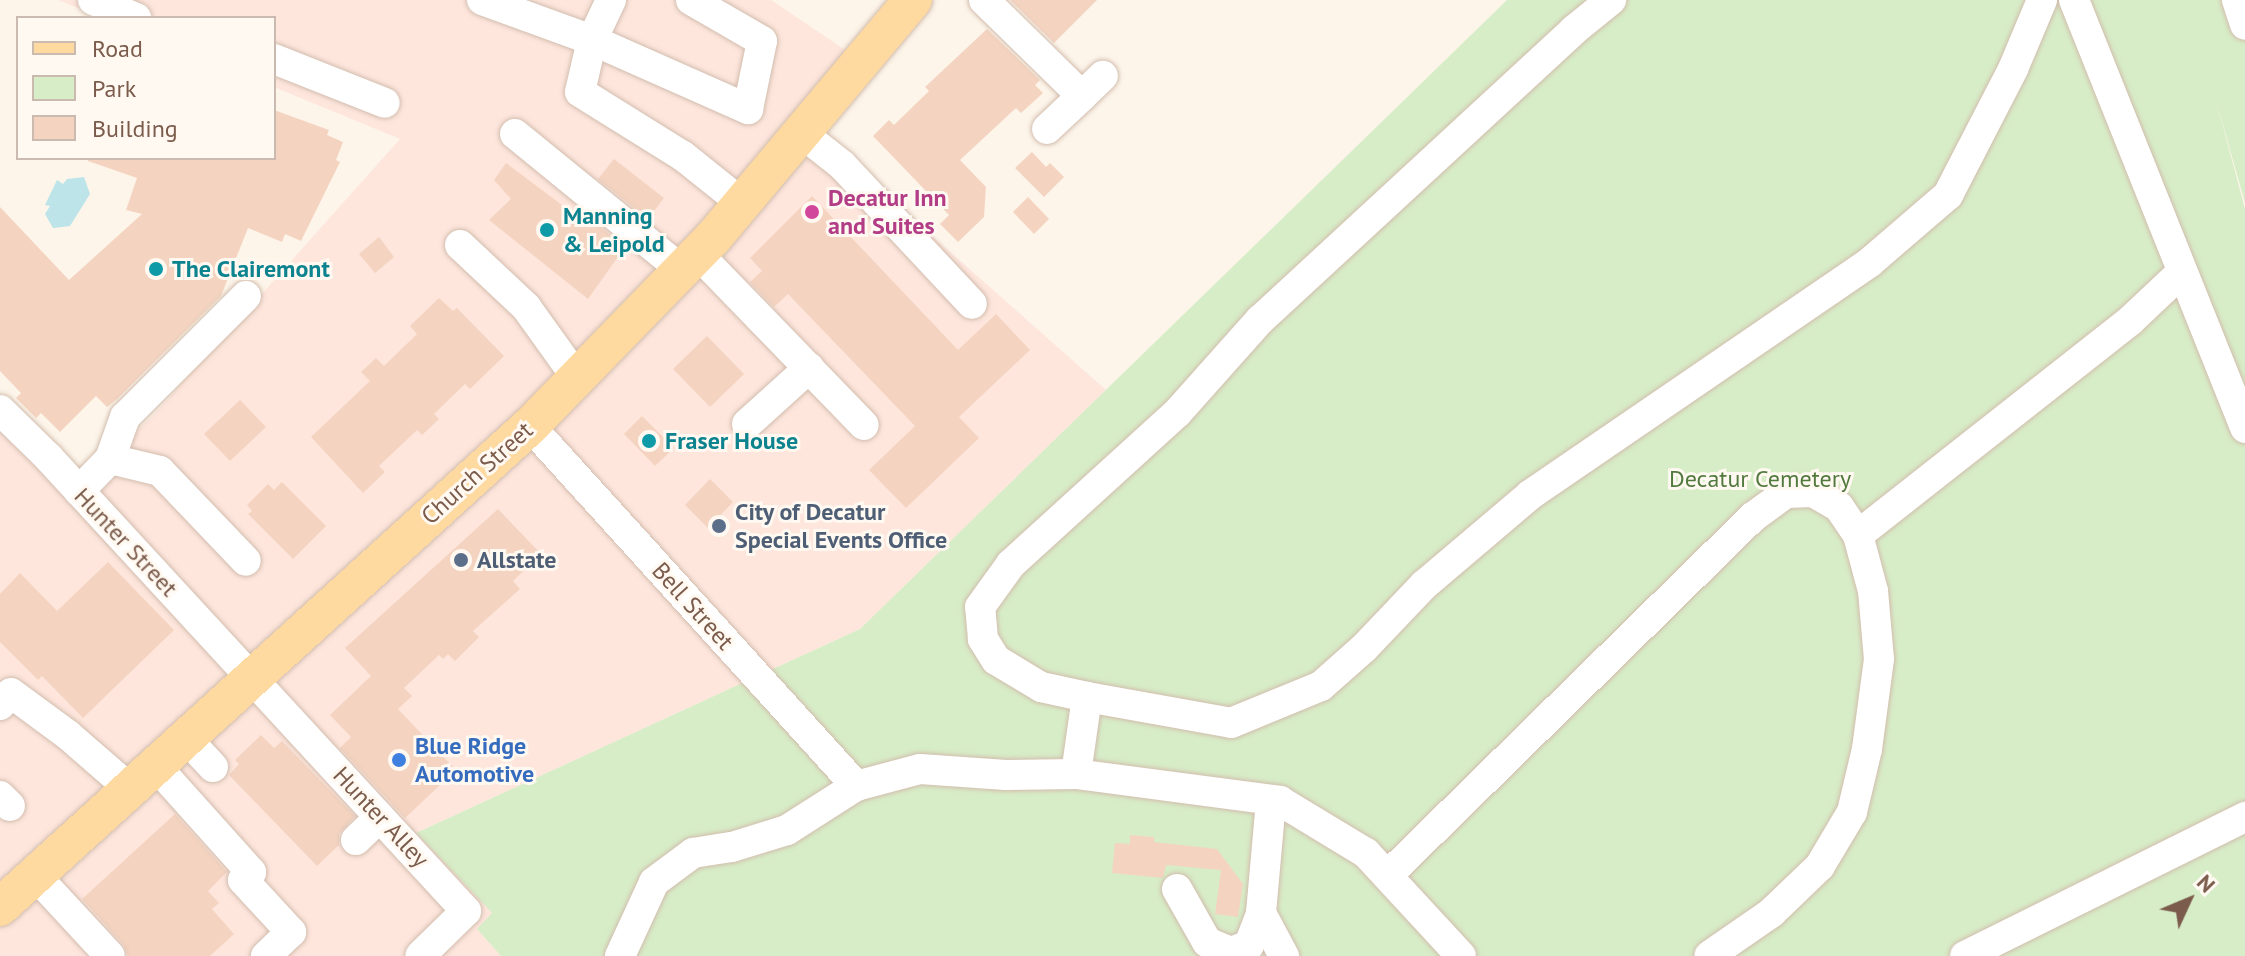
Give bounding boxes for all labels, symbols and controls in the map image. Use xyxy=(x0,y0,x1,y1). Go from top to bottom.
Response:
legend xyxy=(16,16,276,160)
text: Road xyxy=(92,33,143,64)
text: Park xyxy=(92,73,136,104)
text: Building xyxy=(92,113,178,144)
place label: Decatur Inn and Suites xyxy=(828,184,947,240)
place label: Manning & Leipold xyxy=(563,202,665,258)
marker: Decatur Inn and Suites xyxy=(803,203,821,221)
marker: Manning & Leipold xyxy=(538,221,556,239)
place label: The Clairemont xyxy=(172,255,330,283)
marker: The Clairemont xyxy=(147,260,165,278)
street label: Church Street xyxy=(415,416,539,530)
place label: Fraser House xyxy=(665,427,798,455)
marker: Fraser House xyxy=(640,432,658,450)
park label: Decatur Cemetery xyxy=(1669,465,1851,493)
street label: Hunter Street xyxy=(68,482,184,602)
place label: City of Decatur Special Events Office xyxy=(735,498,948,554)
marker: City of Decatur Special Events Office xyxy=(710,517,728,535)
place label: Allstate xyxy=(477,546,556,574)
marker: Allstate xyxy=(452,551,470,569)
street label: Bell Street xyxy=(646,556,740,656)
place label: Blue Ridge Automotive xyxy=(415,732,534,788)
marker: Blue Ridge Automotive xyxy=(390,751,408,769)
street label: Hunter Alley xyxy=(327,760,435,874)
north arrow xyxy=(2149,860,2229,940)
text: N xyxy=(2191,868,2221,898)

